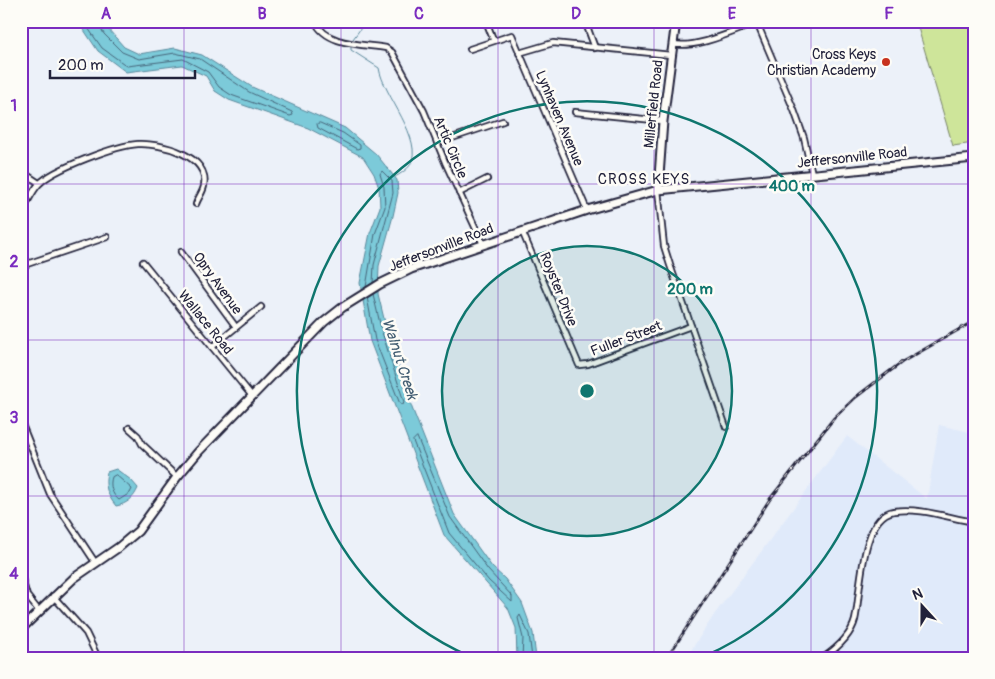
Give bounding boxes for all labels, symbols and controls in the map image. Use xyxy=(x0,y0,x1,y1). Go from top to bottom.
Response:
text: A xyxy=(101,4,112,24)
text: B xyxy=(257,4,267,24)
text: C xyxy=(414,4,424,24)
text: D xyxy=(571,4,581,24)
text: E xyxy=(728,4,737,24)
text: F xyxy=(884,4,894,24)
place label: Cross Keys Christian Academy xyxy=(767,46,877,79)
scale bar xyxy=(50,48,195,80)
text: 200 m xyxy=(58,56,103,75)
marker: Cross Keys Christian Academy xyxy=(880,56,892,68)
street label: Millerfield Road xyxy=(640,59,667,149)
street label: Lynhaven Avenue xyxy=(532,68,587,168)
text: 1 xyxy=(11,96,17,116)
street label: Artic Circle xyxy=(430,114,471,181)
street label: Jeffersonville Road xyxy=(796,143,908,172)
district label: CROSS KEYS xyxy=(598,170,690,189)
text: 400 m xyxy=(769,177,815,196)
street label: Jeffersonville Road xyxy=(386,220,496,275)
street label: Opry Avenue xyxy=(189,249,246,318)
street label: Royster Drive xyxy=(536,250,581,329)
text: 2 xyxy=(10,252,19,272)
text: 200 m xyxy=(667,280,713,299)
street label: Wallace Road xyxy=(175,287,237,358)
water label: Walnut Creek xyxy=(378,316,422,404)
street label: Fuller Street xyxy=(588,317,665,360)
centre of rings xyxy=(578,382,596,400)
text: 3 xyxy=(10,408,19,428)
text: 4 xyxy=(9,564,19,584)
north arrow xyxy=(898,582,948,632)
text: N xyxy=(910,585,925,604)

